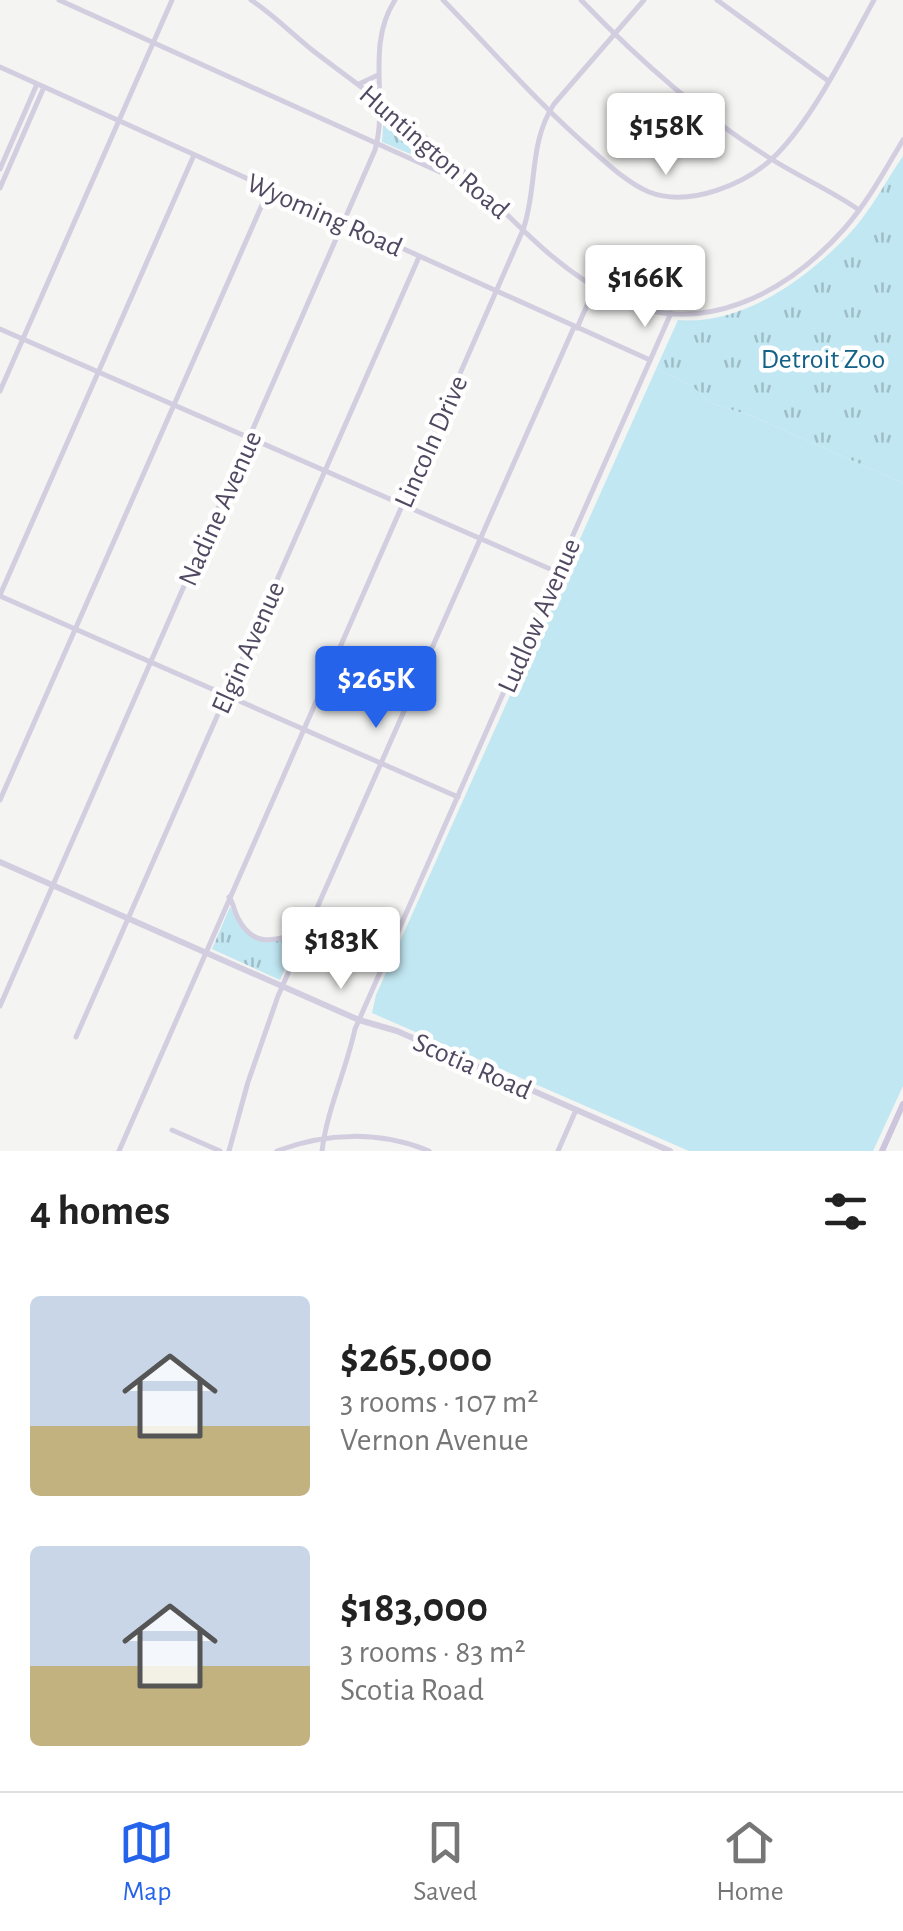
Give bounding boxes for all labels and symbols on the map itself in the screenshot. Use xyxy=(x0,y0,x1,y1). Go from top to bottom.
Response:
street label: Huntington Road xyxy=(354,80,514,225)
pin: $158K xyxy=(596,93,736,178)
street label: Wyoming Road xyxy=(242,169,406,263)
pin: $166K xyxy=(575,245,715,330)
park label: Detroit Zoo xyxy=(761,346,885,374)
street label: Lincoln Drive xyxy=(390,371,473,512)
street label: Nadine Avenue xyxy=(174,427,267,590)
street label: Ludlow Avenue xyxy=(493,534,586,697)
street label: Elgin Avenue xyxy=(207,577,290,718)
pin: $265K xyxy=(306,646,446,731)
pin: $183K xyxy=(271,907,411,992)
street label: Scotia Road xyxy=(409,1028,535,1105)

